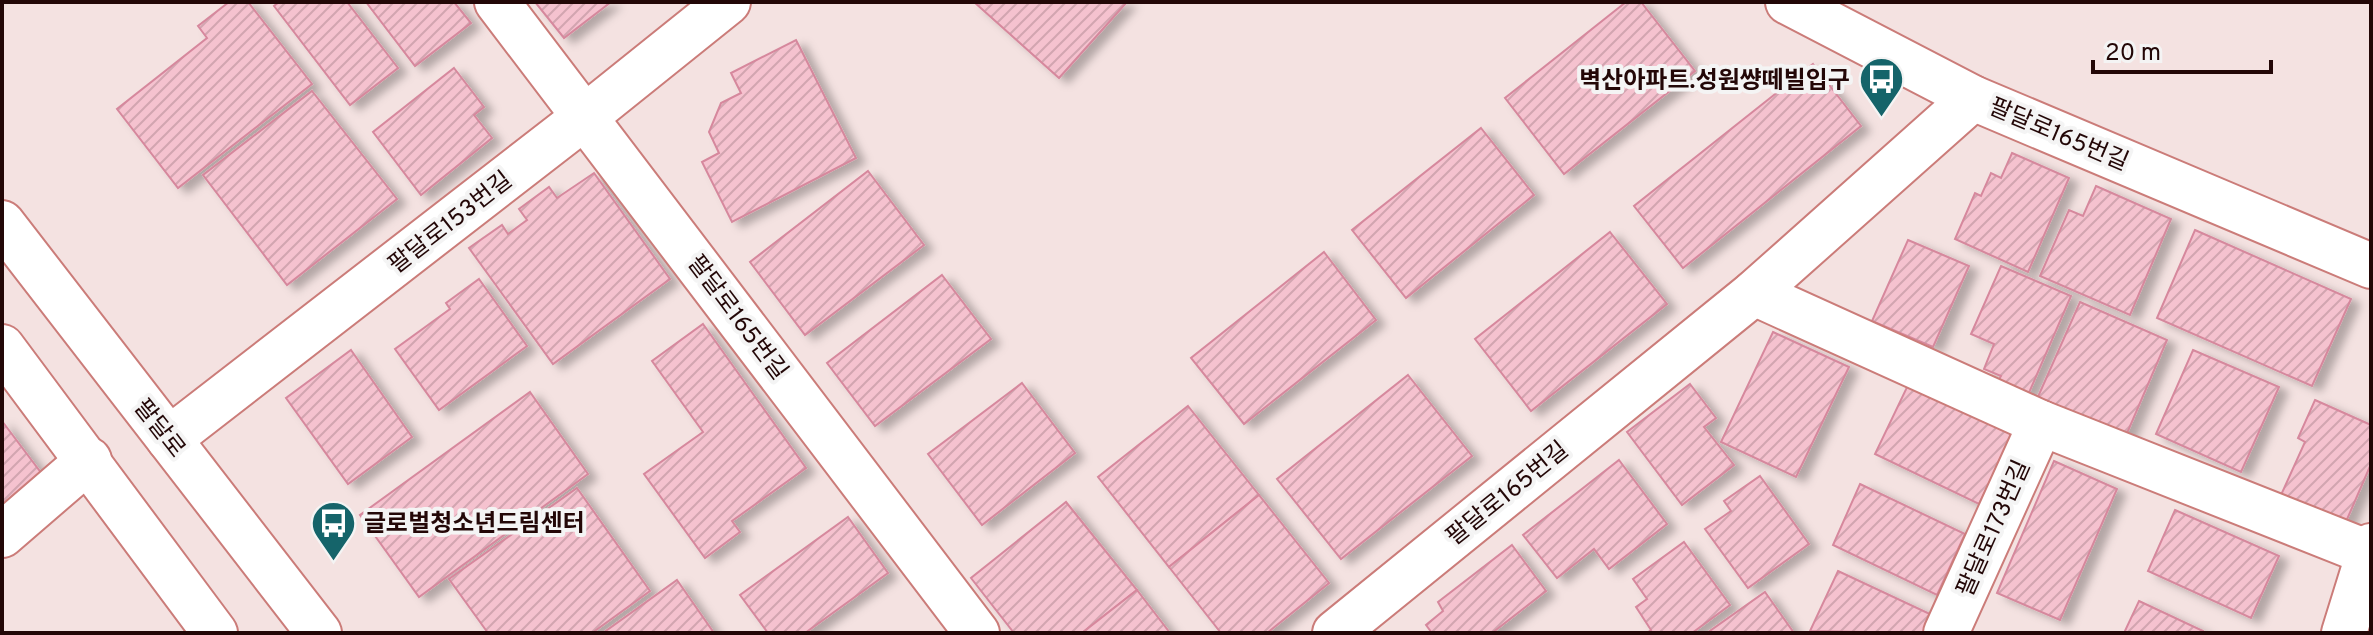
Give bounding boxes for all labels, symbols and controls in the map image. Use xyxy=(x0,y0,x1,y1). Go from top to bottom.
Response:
scale bar xyxy=(2093,24,2271,74)
text: 20 m xyxy=(2105,39,2161,69)
bus stop icon: 벽산아파트.성원썅떼빌입구 xyxy=(1857,56,1905,119)
place label: 벽산아파트.성원썅떼빌입구 xyxy=(1579,67,1850,97)
street label: 팔달로165번길 xyxy=(1984,93,2132,179)
street label: 팔달로153번길 xyxy=(383,166,519,281)
street label: 팔달로165번길 xyxy=(680,250,793,387)
street label: 팔달로 xyxy=(126,394,191,465)
street label: 팔달로165번길 xyxy=(1441,436,1575,553)
street label: 팔달로173번길 xyxy=(1951,456,2038,602)
bus stop icon: 글로벌청소년드림센터 xyxy=(309,499,357,562)
place label: 글로벌청소년드림센터 xyxy=(364,510,585,540)

